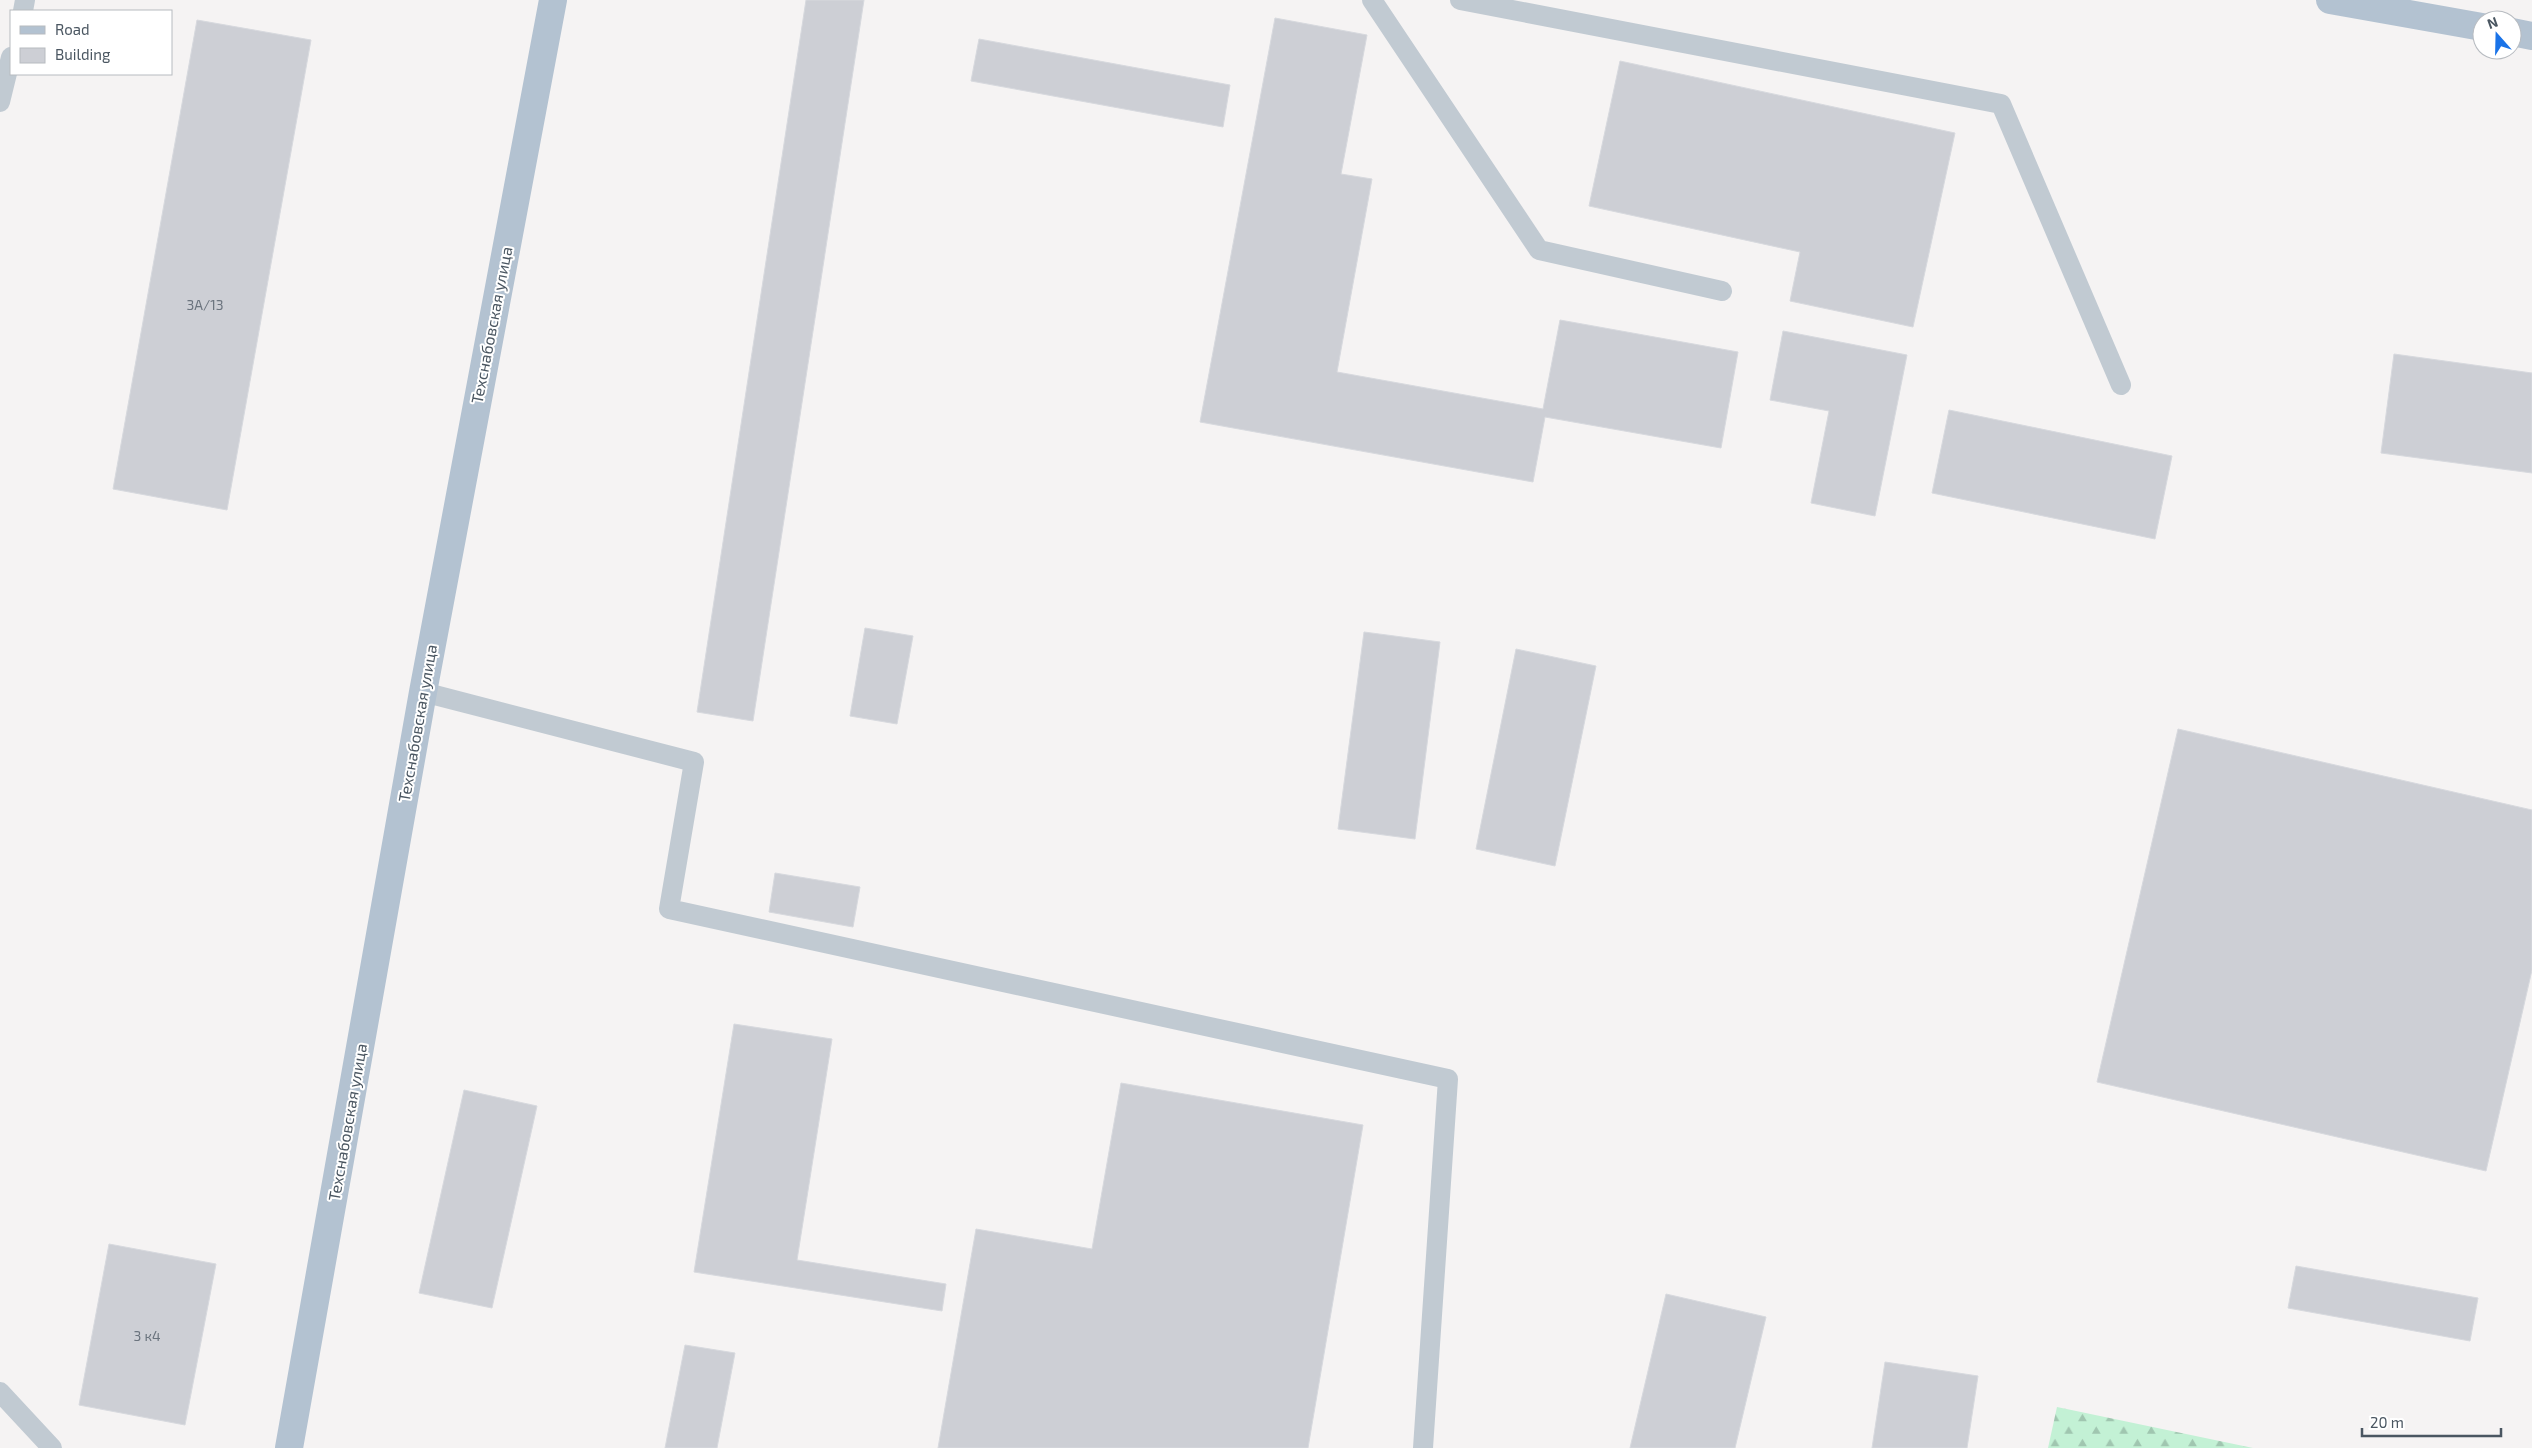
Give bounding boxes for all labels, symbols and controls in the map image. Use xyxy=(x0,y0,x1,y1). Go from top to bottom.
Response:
legend xyxy=(10,10,172,75)
north arrow xyxy=(2472,10,2522,60)
text: N xyxy=(2485,13,2500,32)
text: Road xyxy=(55,20,90,38)
text: Building xyxy=(55,45,111,63)
street label: Техснабовская улица xyxy=(466,245,517,405)
house number: 3А/13 xyxy=(186,296,224,313)
street label: Техснабовская улица xyxy=(394,643,441,803)
street label: Техснабовская улица xyxy=(324,1042,371,1202)
house number: 3 к4 xyxy=(133,1327,161,1344)
scale bar xyxy=(2362,1406,2501,1438)
text: 20 m xyxy=(2370,1413,2404,1431)

